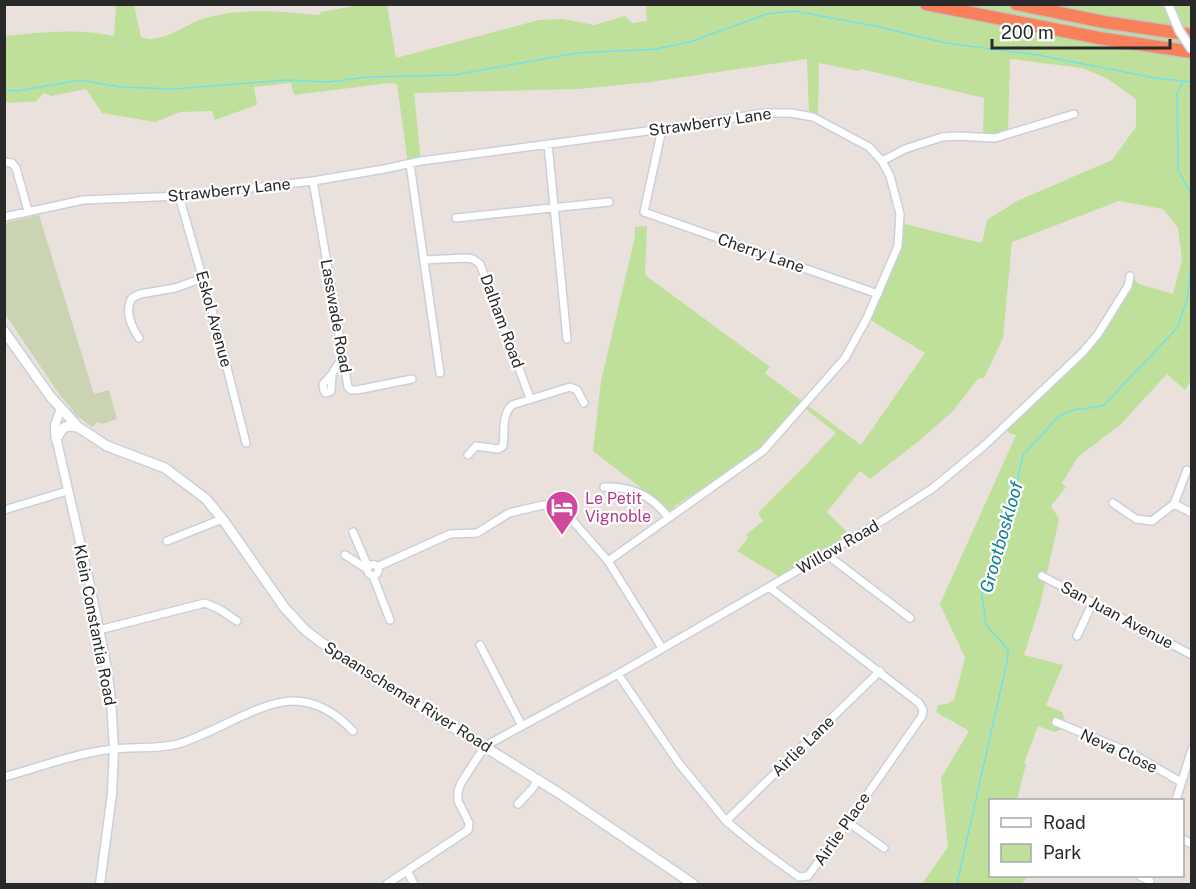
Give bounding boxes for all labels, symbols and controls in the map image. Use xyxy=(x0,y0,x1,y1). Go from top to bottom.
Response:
scale bar xyxy=(992,12,1170,50)
text: 200 m xyxy=(1001,22,1054,43)
street label: Strawberry Lane xyxy=(648,104,772,140)
street label: Strawberry Lane xyxy=(167,174,291,206)
street label: Cherry Lane xyxy=(715,229,807,277)
street label: Lasswade Road xyxy=(317,258,355,374)
street label: Eskol Avenue xyxy=(192,269,236,369)
street label: Dalham Road xyxy=(476,272,528,370)
water label: Grootboskloof xyxy=(975,478,1027,595)
hotel icon: Le Petit Vignoble xyxy=(544,489,580,536)
place label: Le Petit Vignoble xyxy=(585,489,651,526)
street label: Willow Road xyxy=(794,516,882,578)
street label: Klein Constantia Road xyxy=(70,543,120,707)
street label: San Juan Avenue xyxy=(1057,577,1177,653)
street label: Spaanschemat River Road xyxy=(321,638,495,756)
street label: Airlie Lane xyxy=(768,712,838,780)
street label: Neva Close xyxy=(1077,725,1161,777)
street label: Airlie Place xyxy=(810,789,874,869)
legend xyxy=(989,799,1184,877)
text: Road xyxy=(1043,812,1086,833)
text: Park xyxy=(1043,842,1081,863)

